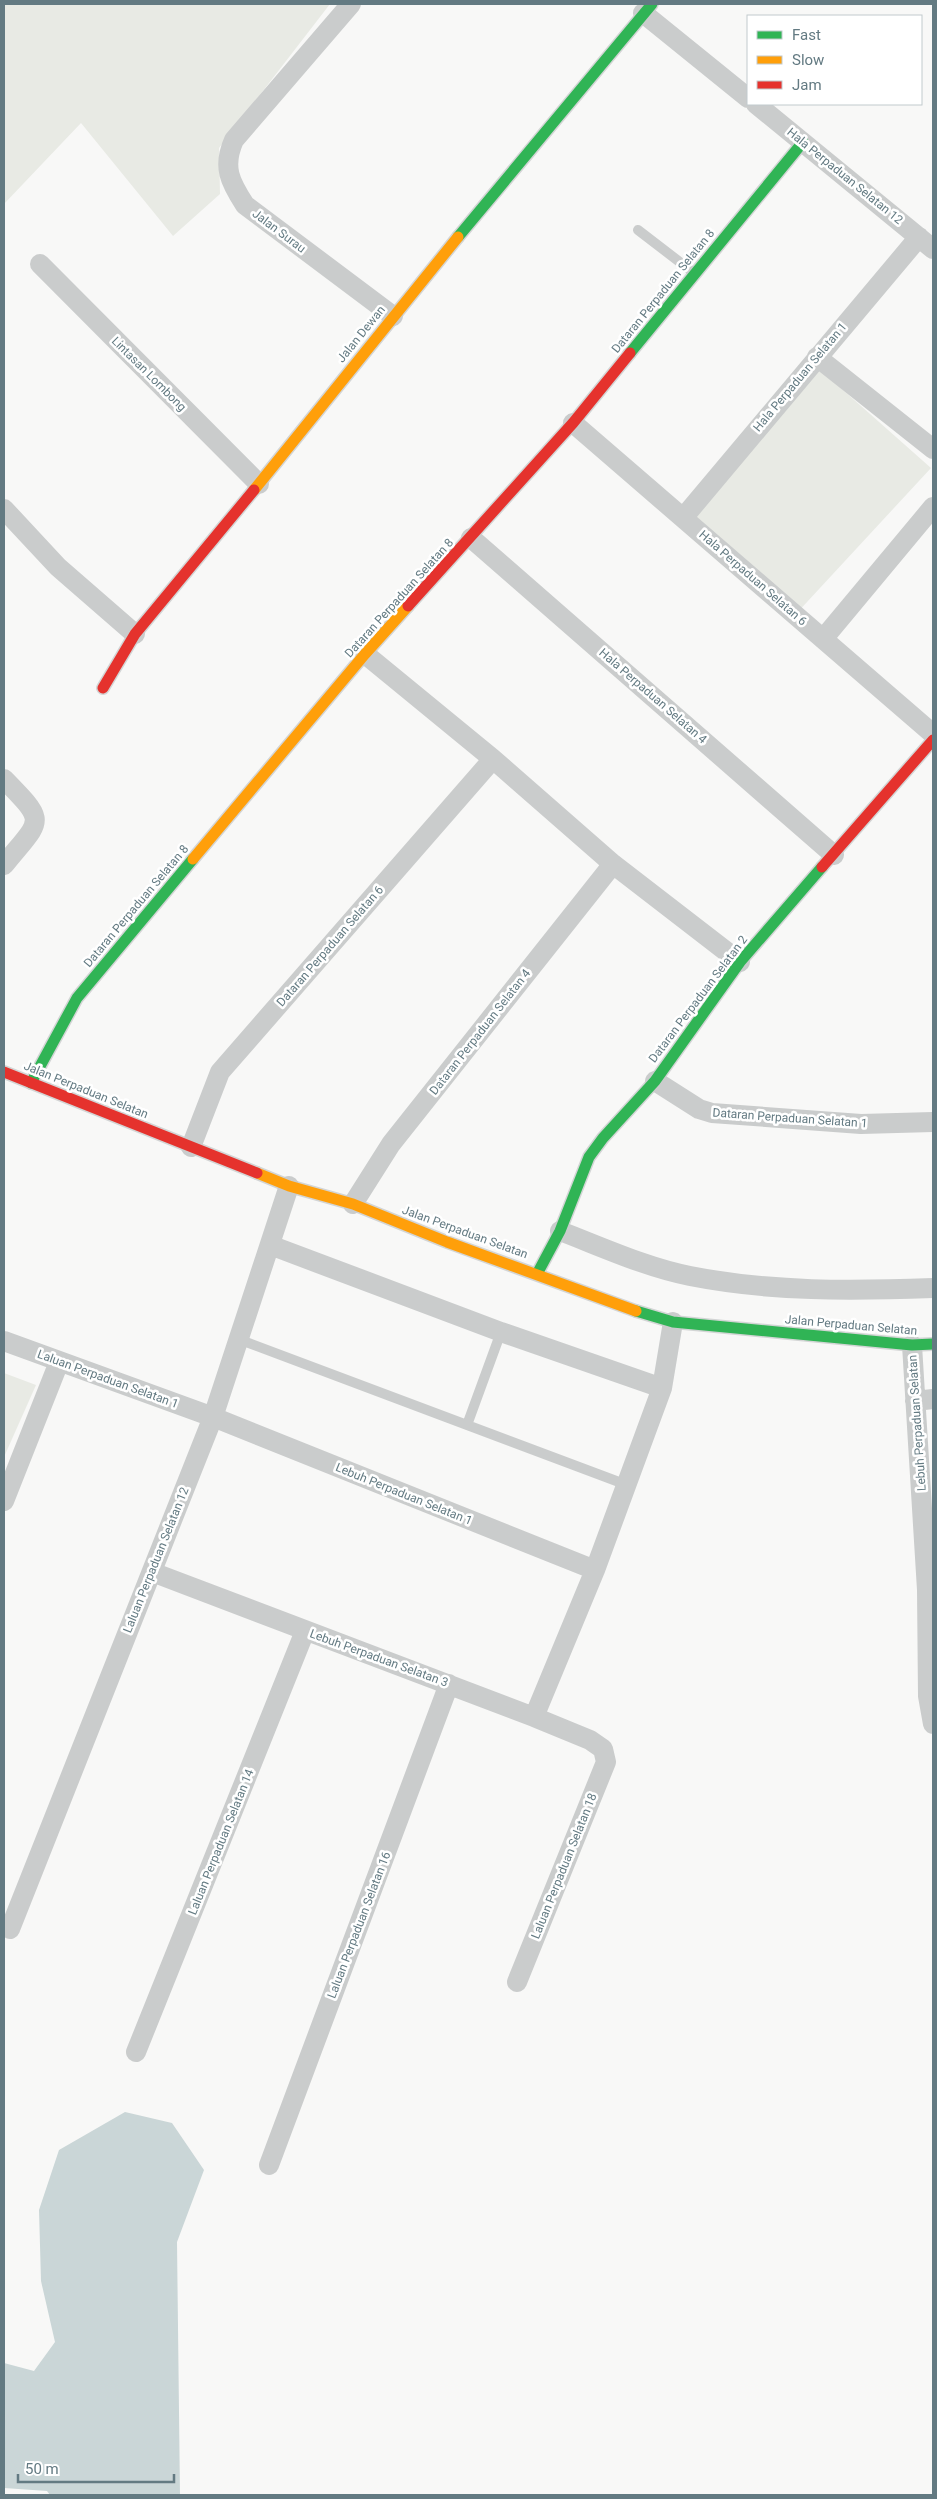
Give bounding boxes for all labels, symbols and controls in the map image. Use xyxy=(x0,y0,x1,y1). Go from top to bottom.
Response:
legend xyxy=(747,15,922,105)
text: Fast xyxy=(792,26,821,44)
text: Slow xyxy=(792,51,824,69)
text: Jam xyxy=(792,76,822,94)
street label: Hala Perpaduan Selatan 12 xyxy=(784,125,906,227)
street label: Jalan Surau xyxy=(250,206,308,256)
street label: Dataran Perpaduan Selatan 8 xyxy=(609,226,717,356)
street label: Jalan Dewan xyxy=(334,303,388,365)
street label: Hala Perpaduan Selatan 1 xyxy=(750,320,850,434)
street label: Lintasan Lombong xyxy=(109,334,189,414)
street label: Hala Perpaduan Selatan 6 xyxy=(696,527,810,629)
street label: Dataran Perpaduan Selatan 8 xyxy=(342,535,456,660)
street label: Hala Perpaduan Selatan 4 xyxy=(596,645,710,747)
street label: Dataran Perpaduan Selatan 8 xyxy=(81,842,191,970)
street label: Dataran Perpaduan Selatan 6 xyxy=(274,883,386,1009)
street label: Dataran Perpaduan Selatan 2 xyxy=(646,933,750,1065)
street label: Dataran Perpaduan Selatan 4 xyxy=(427,966,533,1097)
street label: Jalan Perpaduan Selatan xyxy=(22,1059,150,1121)
street label: Dataran Perpaduan Selatan 1 xyxy=(712,1106,868,1130)
street label: Jalan Perpaduan Selatan xyxy=(400,1203,530,1261)
street label: Jalan Perpaduan Selatan xyxy=(784,1312,918,1338)
street label: Laluan Perpaduan Selatan 1 xyxy=(36,1347,180,1411)
street label: Lebuh Perpaduan Selatan xyxy=(905,1354,929,1492)
street label: Lebuh Perpaduan Selatan 1 xyxy=(334,1460,474,1528)
street label: Laluan Perpaduan Selatan 12 xyxy=(120,1485,192,1635)
street label: Lebuh Perpaduan Selatan 3 xyxy=(308,1626,450,1690)
street label: Laluan Perpaduan Selatan 14 xyxy=(185,1767,257,1917)
street label: Laluan Perpaduan Selatan 18 xyxy=(528,1791,600,1941)
street label: Laluan Perpaduan Selatan 16 xyxy=(325,1850,394,2000)
scale bar xyxy=(18,2452,174,2484)
text: 50 m xyxy=(25,2460,59,2478)

